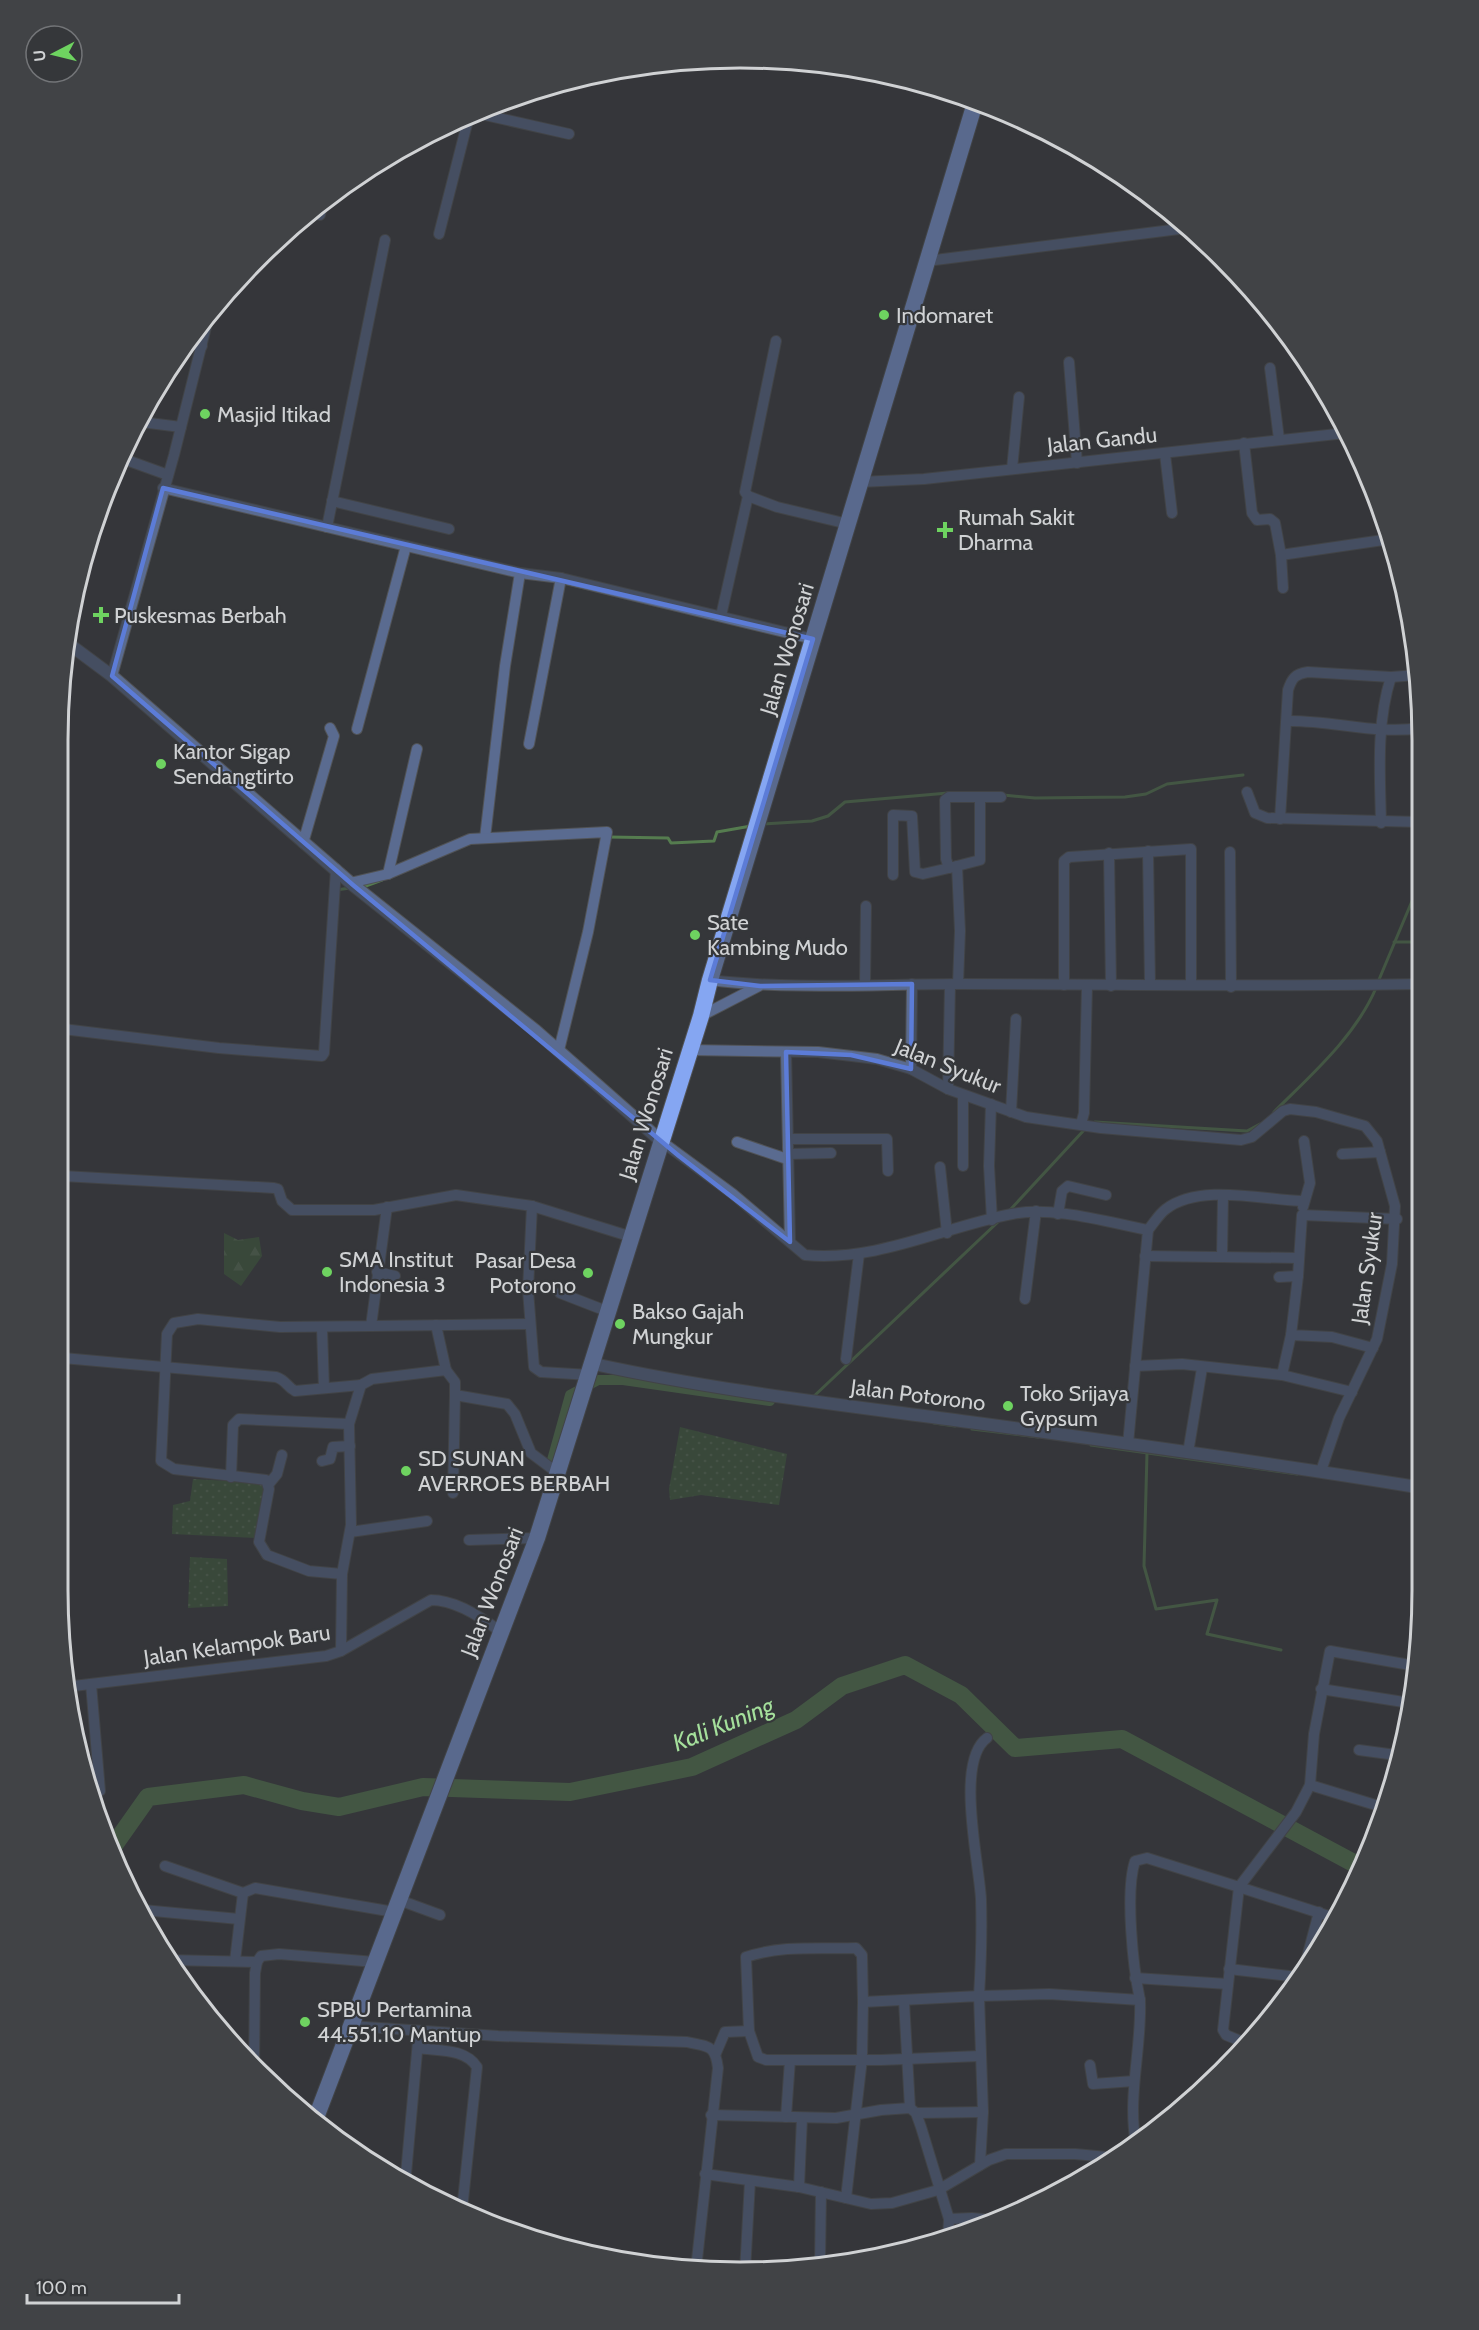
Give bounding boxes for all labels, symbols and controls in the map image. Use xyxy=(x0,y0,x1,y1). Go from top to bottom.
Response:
north arrow xyxy=(24,24,84,84)
text: U xyxy=(29,49,50,63)
place label: Indomaret xyxy=(896,302,994,329)
marker: Indomaret xyxy=(877,308,891,322)
place label: Masjid Itikad xyxy=(217,401,331,428)
marker: Masjid Itikad xyxy=(198,407,212,421)
street label: Jalan Gandu xyxy=(1045,421,1158,459)
place label: Rumah Sakit Dharma xyxy=(958,504,1075,556)
marker: Rumah Sakit Dharma xyxy=(936,521,954,539)
street label: Jalan Wonosari xyxy=(754,580,820,719)
place label: Puskesmas Berbah xyxy=(114,602,287,629)
marker: Puskesmas Berbah xyxy=(92,606,110,624)
place label: Kantor Sigap Sendangtirto xyxy=(173,738,294,790)
marker: Kantor Sigap Sendangtirto xyxy=(154,757,168,771)
place label: Sate Kambing Mudo xyxy=(707,909,848,961)
marker: Sate Kambing Mudo xyxy=(688,928,702,942)
street label: Jalan Syukur xyxy=(890,1032,1005,1100)
street label: Jalan Wonosari xyxy=(613,1045,679,1184)
street label: Jalan Syukur xyxy=(1346,1210,1388,1327)
place label: SMA Institut Indonesia 3 xyxy=(339,1246,454,1298)
place label: Pasar Desa Potorono xyxy=(475,1247,576,1299)
marker: SMA Institut Indonesia 3 xyxy=(320,1265,334,1279)
marker: Pasar Desa Potorono xyxy=(581,1266,595,1280)
place label: Bakso Gajah Mungkur xyxy=(632,1298,744,1350)
marker: Bakso Gajah Mungkur xyxy=(613,1317,627,1331)
street label: Jalan Potorono xyxy=(848,1373,987,1417)
place label: Toko Srijaya Gypsum xyxy=(1020,1380,1130,1432)
marker: Toko Srijaya Gypsum xyxy=(1001,1399,1015,1413)
place label: SD SUNAN AVERROES BERBAH xyxy=(418,1445,610,1497)
marker: SD SUNAN AVERROES BERBAH xyxy=(399,1464,413,1478)
street label: Jalan Wonosari xyxy=(455,1523,529,1662)
street label: Jalan Kelampok Baru xyxy=(141,1619,332,1672)
water label: Kali Kuning xyxy=(668,1690,779,1757)
place label: SPBU Pertamina 44.551.10 Mantup xyxy=(317,1996,481,2048)
marker: SPBU Pertamina 44.551.10 Mantup xyxy=(298,2015,312,2029)
scale bar xyxy=(27,2267,178,2305)
text: 100 m xyxy=(36,2277,87,2299)

